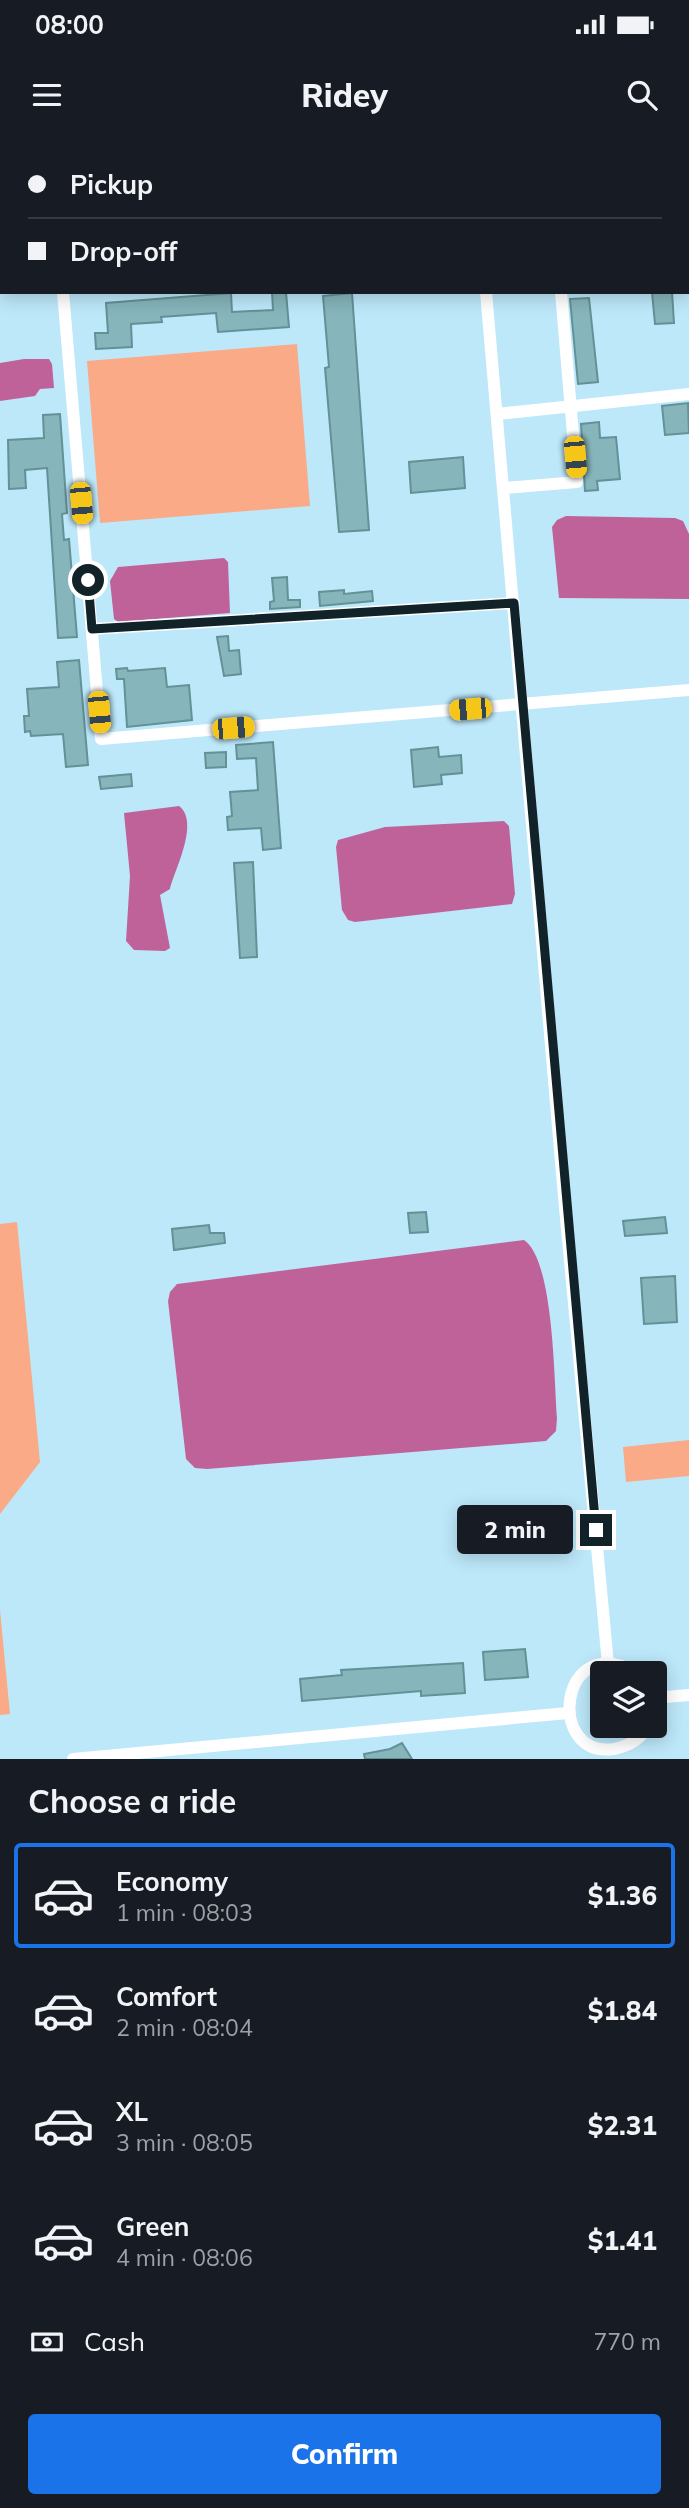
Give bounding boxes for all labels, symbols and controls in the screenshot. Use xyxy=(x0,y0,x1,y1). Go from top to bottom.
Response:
text: 08:00 xyxy=(35,8,104,41)
text: Ridey xyxy=(301,75,388,115)
icon: menu xyxy=(28,76,66,114)
icon: search xyxy=(623,76,661,114)
text: Pickup xyxy=(70,168,153,201)
text: Drop-off xyxy=(70,235,177,268)
car xyxy=(563,435,588,479)
car xyxy=(69,481,94,525)
route start xyxy=(72,564,104,596)
car xyxy=(87,690,112,734)
car xyxy=(449,697,492,721)
car xyxy=(212,716,255,740)
callout: 2 min xyxy=(456,1506,572,1554)
route end xyxy=(580,1514,612,1546)
text: 2 min xyxy=(484,1515,546,1544)
map controls xyxy=(590,1661,667,1738)
button: layers xyxy=(590,1661,667,1738)
text: Choose a ride xyxy=(28,1781,236,1821)
icon: car xyxy=(32,1864,95,1927)
text: Economy xyxy=(116,1865,228,1898)
text: $1.36 xyxy=(588,1879,657,1912)
text: 1 min · 08:03 xyxy=(116,1898,253,1927)
icon: car xyxy=(32,1979,95,2042)
text: Comfort xyxy=(116,1980,217,2013)
text: $1.84 xyxy=(588,1994,657,2027)
text: 2 min · 08:04 xyxy=(116,2013,253,2042)
icon: car xyxy=(32,2094,95,2157)
text: XL xyxy=(116,2095,148,2128)
text: $2.31 xyxy=(588,2109,657,2142)
text: 3 min · 08:05 xyxy=(116,2128,253,2157)
icon: car xyxy=(32,2209,95,2272)
text: Green xyxy=(116,2210,189,2243)
text: $1.41 xyxy=(588,2224,657,2257)
text: 4 min · 08:06 xyxy=(116,2243,253,2272)
icon: cash xyxy=(28,2323,66,2361)
text: Cash xyxy=(84,2325,145,2358)
text: 770 m xyxy=(593,2327,661,2356)
button: Confirm xyxy=(28,2414,661,2494)

